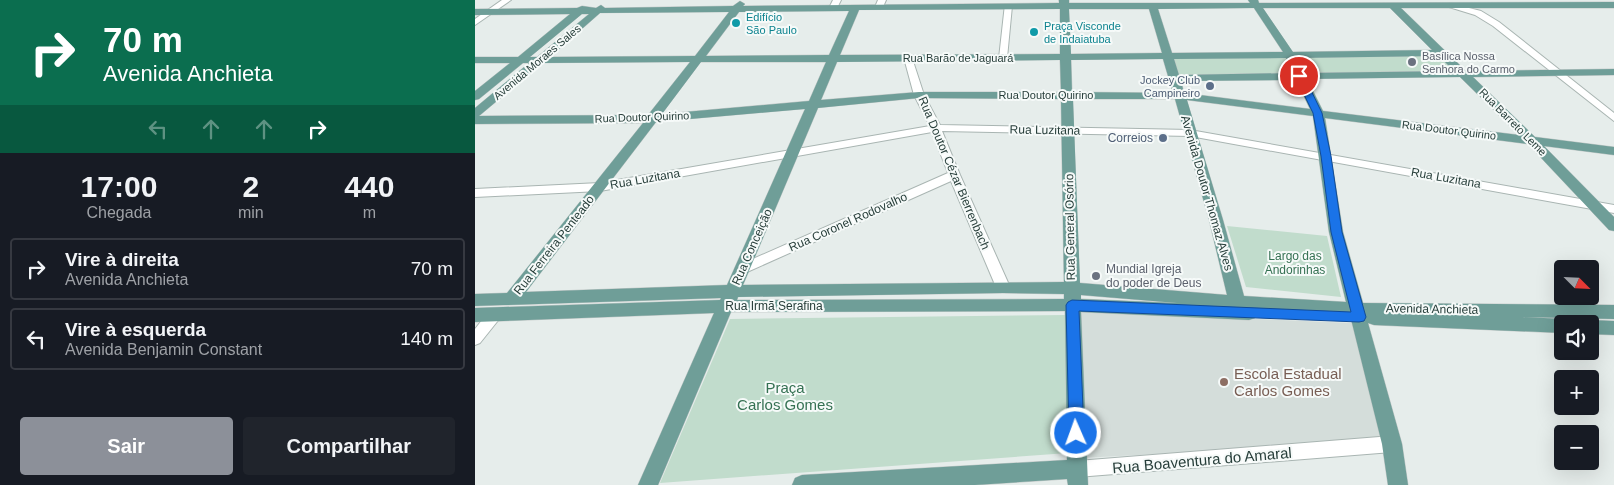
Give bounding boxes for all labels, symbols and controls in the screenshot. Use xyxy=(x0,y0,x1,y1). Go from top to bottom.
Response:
place label: Edifício São Paulo xyxy=(746,11,797,36)
marker: Edifício São Paulo xyxy=(730,17,742,29)
icon: right xyxy=(20,20,85,85)
text: 70 m xyxy=(103,20,183,59)
place label: Praça Visconde de Indaiatuba xyxy=(1044,20,1121,45)
street label: Avenida Moraes Sales xyxy=(491,22,583,102)
marker: Praça Visconde de Indaiatuba xyxy=(1028,26,1040,38)
place label: Basílica Nossa Senhora do Carmo xyxy=(1422,50,1515,75)
street label: Rua Barão de Jaguará xyxy=(903,52,1014,64)
pin xyxy=(1278,55,1320,97)
marker: Basílica Nossa Senhora do Carmo xyxy=(1406,56,1418,68)
text: Avenida Anchieta xyxy=(103,61,273,86)
icon: arrive xyxy=(1285,62,1313,90)
place label: Jockey Club Campineiro xyxy=(1140,74,1200,99)
marker: Jockey Club Campineiro xyxy=(1204,80,1216,92)
street label: Rua Barreto Leme xyxy=(1477,86,1549,158)
street label: Rua Doutor Quirino xyxy=(999,89,1093,101)
street label: Rua Doutor Cézar Bierrenbach xyxy=(915,94,993,252)
street label: Rua Doutor Quirino xyxy=(594,109,690,125)
street label: Avenida Doutor Thomaz Alves xyxy=(1178,114,1236,272)
icon: left xyxy=(144,115,172,143)
icon: ahead xyxy=(197,115,225,143)
icon: ahead xyxy=(250,115,278,143)
icon: right xyxy=(303,115,331,143)
street label: Rua Doutor Quirino xyxy=(1401,118,1497,142)
street label: Rua Luzitana xyxy=(1010,122,1081,138)
place label: Correios xyxy=(1108,131,1153,145)
marker: Correios xyxy=(1157,132,1169,144)
street label: Rua Luzitana xyxy=(1410,165,1482,191)
street label: Rua Luzitana xyxy=(609,166,681,192)
text: 17:00 xyxy=(81,170,157,203)
text: 2 xyxy=(242,170,259,203)
text: 440 xyxy=(344,170,394,203)
street label: Rua General Osório xyxy=(1062,173,1078,280)
street label: Rua Coronel Rodovalho xyxy=(787,189,910,254)
street label: Rua Ferreira Penteado xyxy=(511,192,597,297)
text: Chegada xyxy=(86,204,151,221)
text: min xyxy=(238,204,264,221)
text: m xyxy=(363,204,376,221)
street label: Rua Conceição xyxy=(729,206,775,287)
text: Vire à direita xyxy=(65,249,179,270)
park label: Largo das Andorinhas xyxy=(1265,249,1325,277)
icon: right xyxy=(22,255,50,283)
text: 70 m xyxy=(411,258,453,279)
north arrow xyxy=(1554,260,1599,305)
map controls xyxy=(1554,260,1599,470)
place label: Mundial Igreja do poder de Deus xyxy=(1106,262,1201,290)
marker: Mundial Igreja do poder de Deus xyxy=(1090,270,1102,282)
text: Avenida Anchieta xyxy=(65,271,188,288)
street label: Rua Irmã Serafina xyxy=(725,299,823,313)
street label: Avenida Anchieta xyxy=(1386,301,1479,317)
button: sound xyxy=(1554,315,1599,360)
text: Vire à esquerda xyxy=(65,319,206,340)
icon: left xyxy=(22,325,50,353)
text: 140 m xyxy=(400,328,453,349)
text: Avenida Benjamin Constant xyxy=(65,341,262,358)
place label: Escola Estadual Carlos Gomes xyxy=(1234,365,1342,399)
button: + xyxy=(1554,370,1599,415)
marker: Escola Estadual Carlos Gomes xyxy=(1218,376,1230,388)
park label: Praça Carlos Gomes xyxy=(737,379,833,413)
position arrow xyxy=(1049,406,1101,458)
button: Sair xyxy=(20,417,233,475)
button: Compartilhar xyxy=(243,417,455,475)
button: − xyxy=(1554,425,1599,470)
street label: Rua Boaventura do Amaral xyxy=(1112,444,1292,476)

